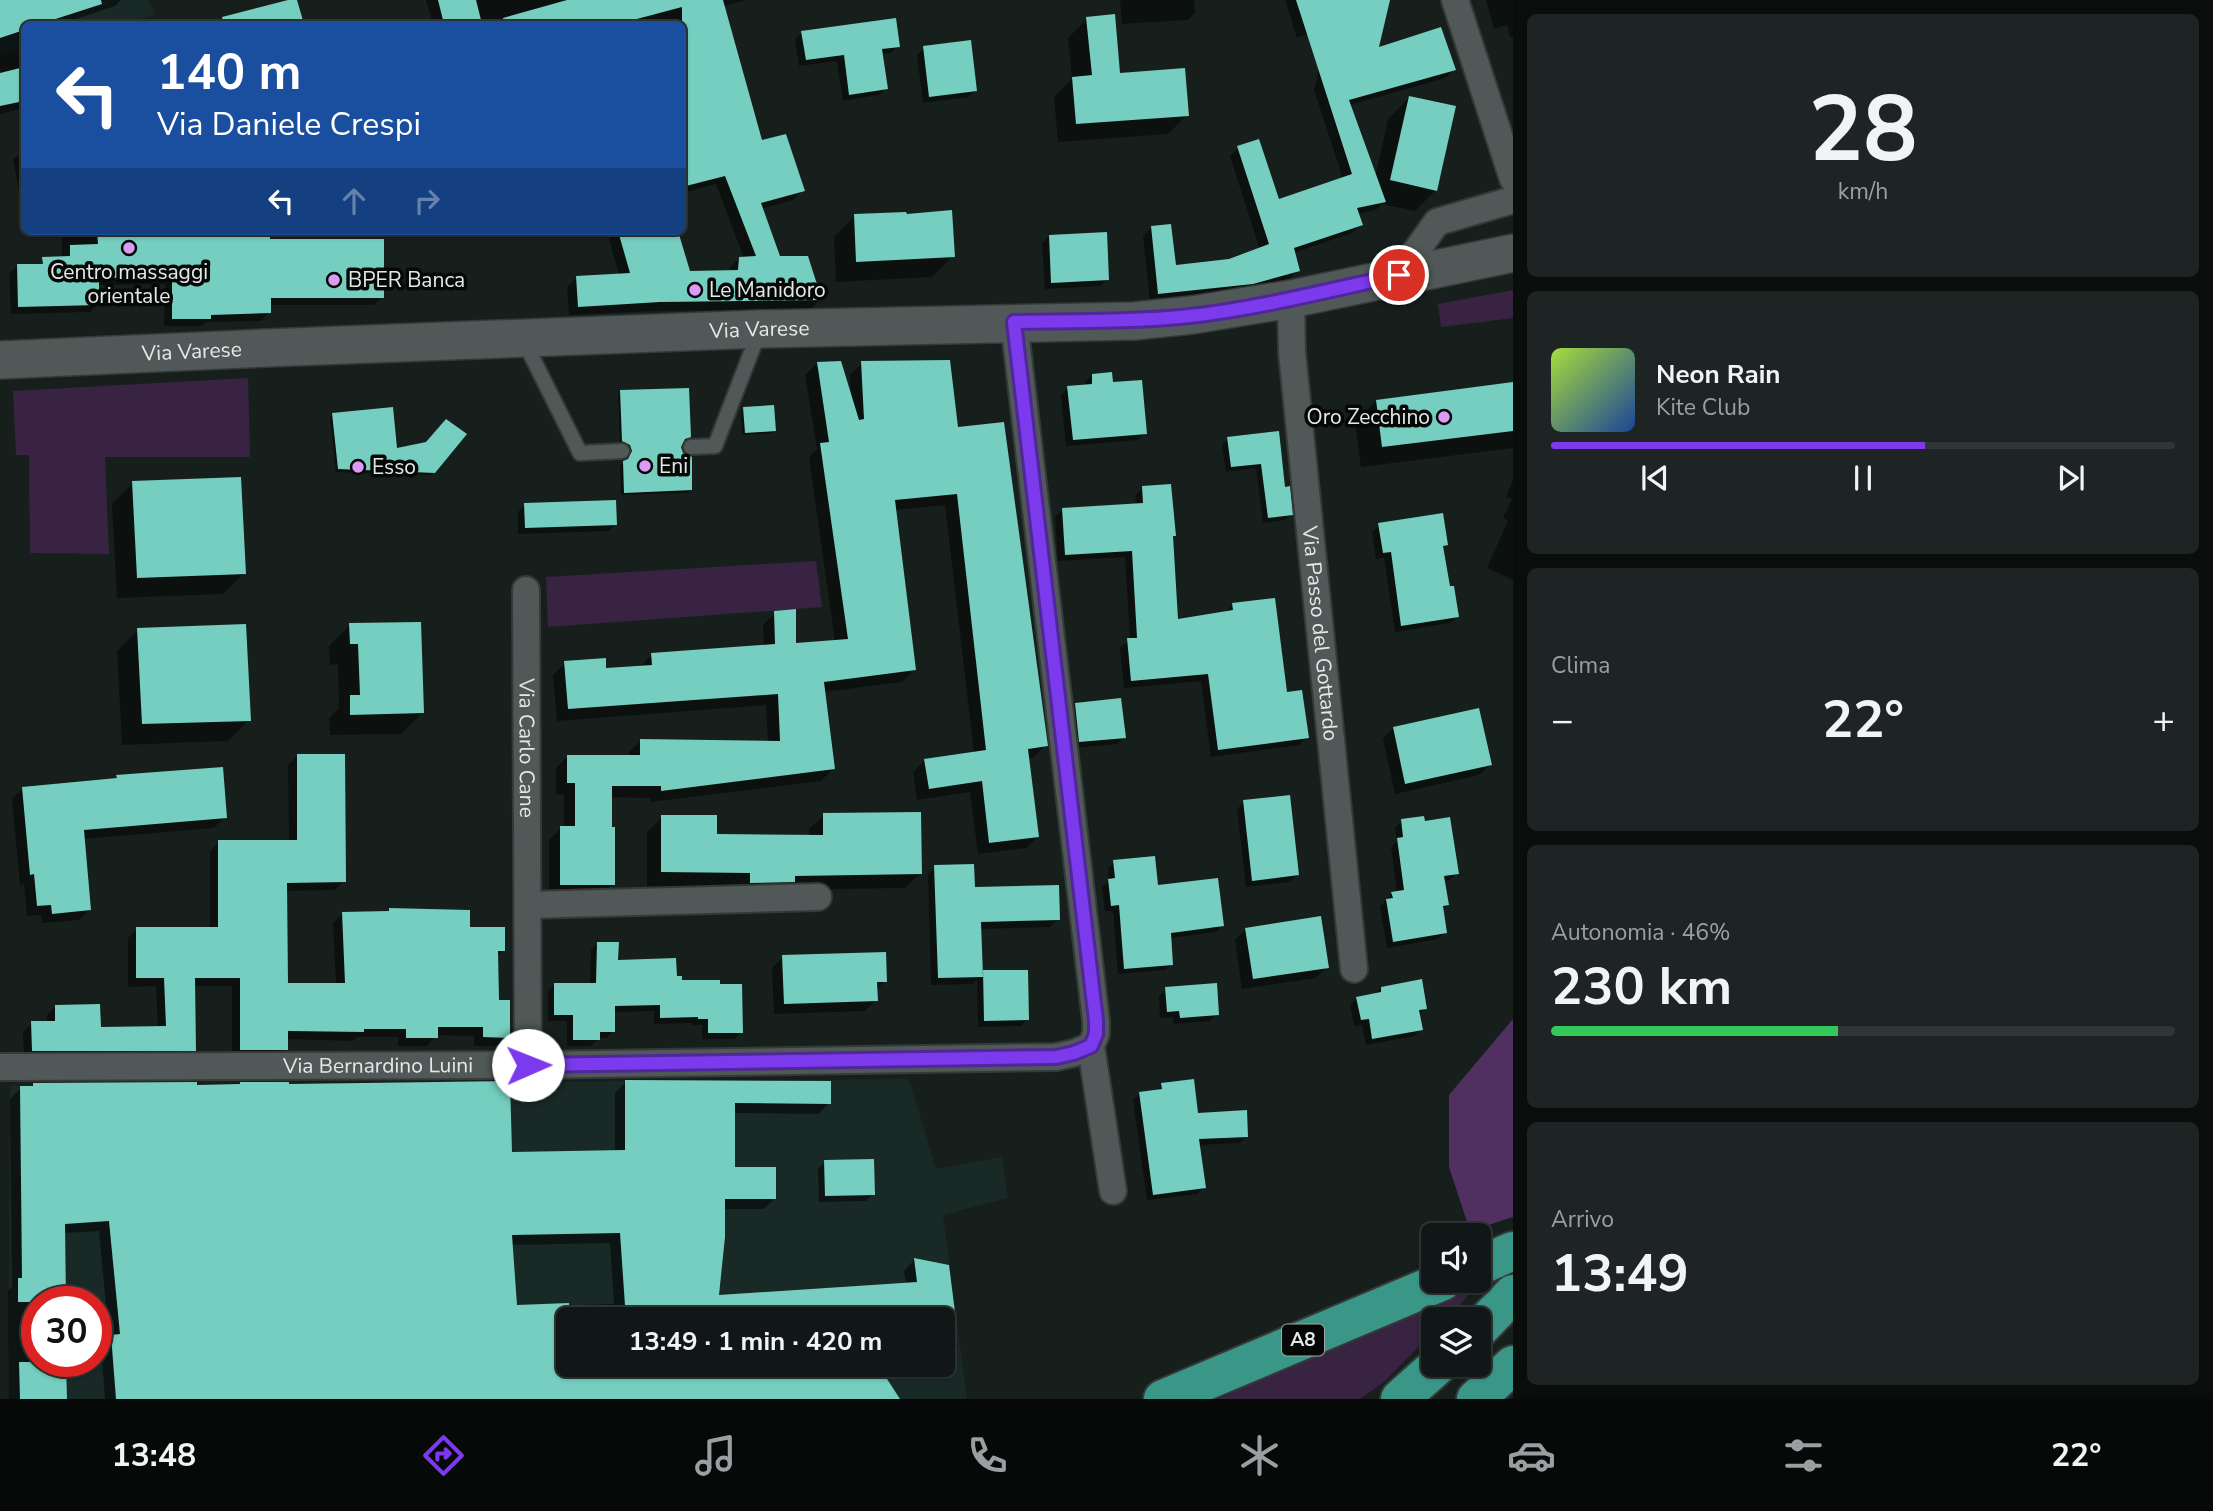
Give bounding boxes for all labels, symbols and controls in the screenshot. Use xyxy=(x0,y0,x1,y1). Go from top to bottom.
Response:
text: 140 m xyxy=(157,39,301,106)
icon: left xyxy=(42,49,133,140)
text: 28 xyxy=(1808,68,1918,192)
text: Via Daniele Crespi xyxy=(157,103,421,146)
text: km/h xyxy=(1838,176,1888,207)
icon: left xyxy=(262,182,300,220)
icon: ahead xyxy=(335,182,373,220)
icon: right xyxy=(408,182,446,220)
marker: Centro massaggi orientale xyxy=(121,240,137,256)
pin xyxy=(1369,245,1429,305)
icon: arrive xyxy=(1380,256,1418,294)
place label: Centro massaggi orientale xyxy=(50,258,208,310)
place label: BPER Banca xyxy=(348,266,465,294)
marker: BPER Banca xyxy=(326,272,342,288)
place label: Le Manidoro xyxy=(709,276,826,304)
marker: Le Manidoro xyxy=(687,282,703,298)
street label: Via Varese xyxy=(708,314,810,345)
street label: Via Varese xyxy=(140,335,242,368)
text: Neon Rain xyxy=(1656,357,1781,392)
text: Kite Club xyxy=(1656,392,1750,423)
place label: Oro Zecchino xyxy=(1307,403,1430,431)
marker: Oro Zecchino xyxy=(1436,409,1452,425)
place label: Eni xyxy=(659,452,688,480)
place label: Esso xyxy=(372,453,416,481)
marker: Eni xyxy=(637,458,653,474)
marker: Esso xyxy=(350,459,366,475)
icon: previous xyxy=(1636,459,1674,497)
icon: pause xyxy=(1844,459,1882,497)
icon: next xyxy=(2052,459,2090,497)
street label: Via Passo del Gottardo xyxy=(1295,524,1345,742)
text: Clima xyxy=(1551,650,1611,681)
street label: Via Carlo Cane xyxy=(512,677,541,818)
text: 22° xyxy=(1822,684,1904,755)
text: − xyxy=(1551,695,1574,746)
text: + xyxy=(2152,695,2175,746)
text: Autonomia · 46% xyxy=(1551,917,1731,948)
text: 230 km xyxy=(1551,951,1732,1022)
position arrow xyxy=(491,1028,565,1102)
street label: Via Bernardino Luini xyxy=(282,1051,473,1080)
text: Arrivo xyxy=(1551,1204,1614,1235)
map controls xyxy=(1421,1223,1491,1377)
button: sound xyxy=(1421,1223,1491,1293)
text: 13:49 xyxy=(1551,1238,1689,1309)
speed limit sign: 30 xyxy=(21,1286,112,1377)
button: layers xyxy=(1421,1307,1491,1377)
text: 13:49 · 1 min · 420 m xyxy=(629,1324,882,1359)
road number: A8 xyxy=(1282,1324,1324,1356)
icon: directions xyxy=(419,1431,468,1480)
icon: music xyxy=(691,1431,740,1480)
icon: phone xyxy=(963,1431,1012,1480)
icon: climate xyxy=(1235,1431,1284,1480)
icon: car xyxy=(1507,1431,1556,1480)
icon: filters xyxy=(1779,1431,1828,1480)
text: 13:48 xyxy=(111,1434,196,1477)
text: 22° xyxy=(2051,1434,2101,1477)

